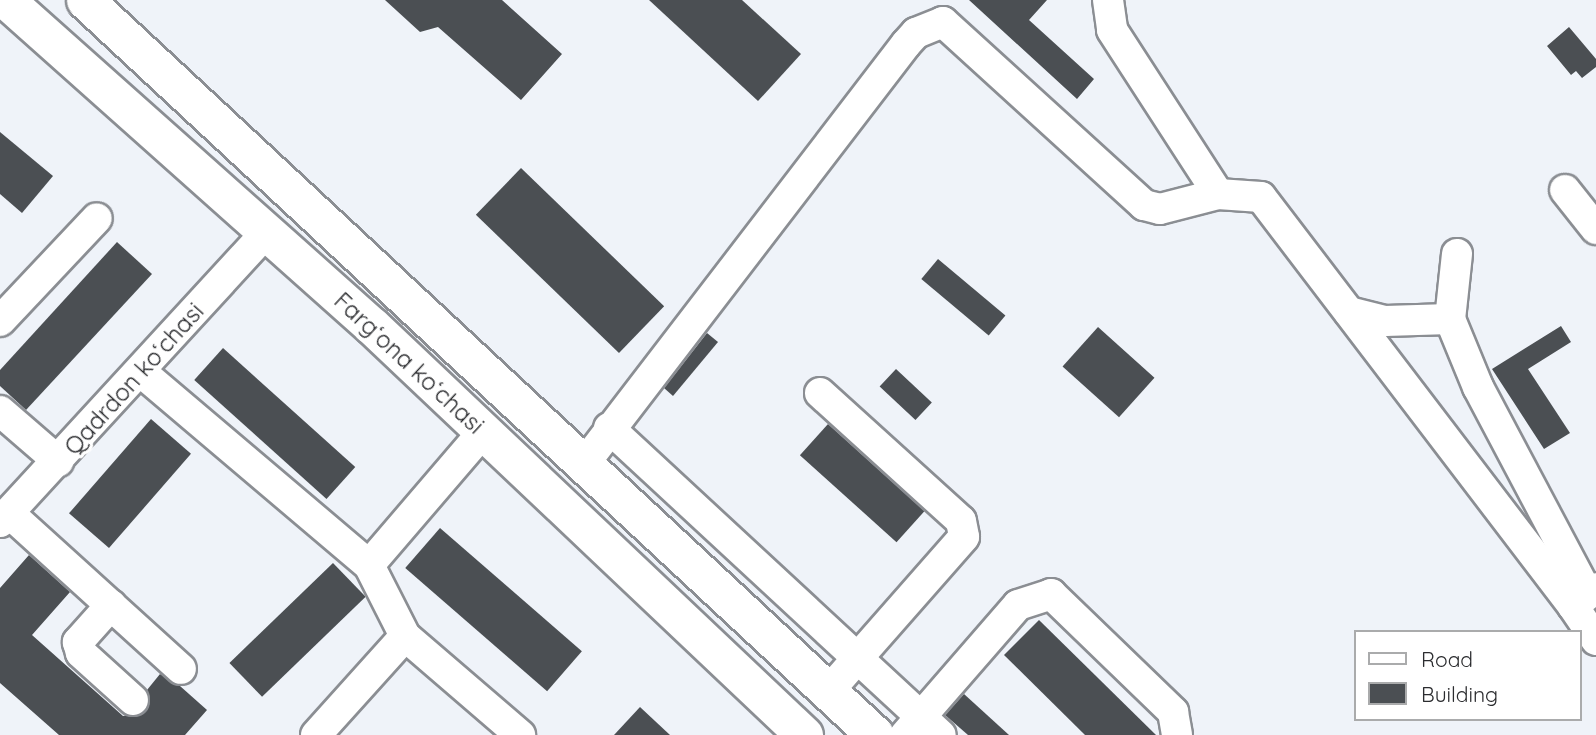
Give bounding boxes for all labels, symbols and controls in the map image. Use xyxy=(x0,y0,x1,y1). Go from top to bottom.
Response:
street label: Fargʻona koʻchasi xyxy=(328,286,490,440)
street label: Qadrdon koʻchasi xyxy=(58,297,210,461)
legend xyxy=(1354,630,1582,721)
text: Road xyxy=(1421,646,1473,672)
text: Building xyxy=(1421,681,1498,707)

